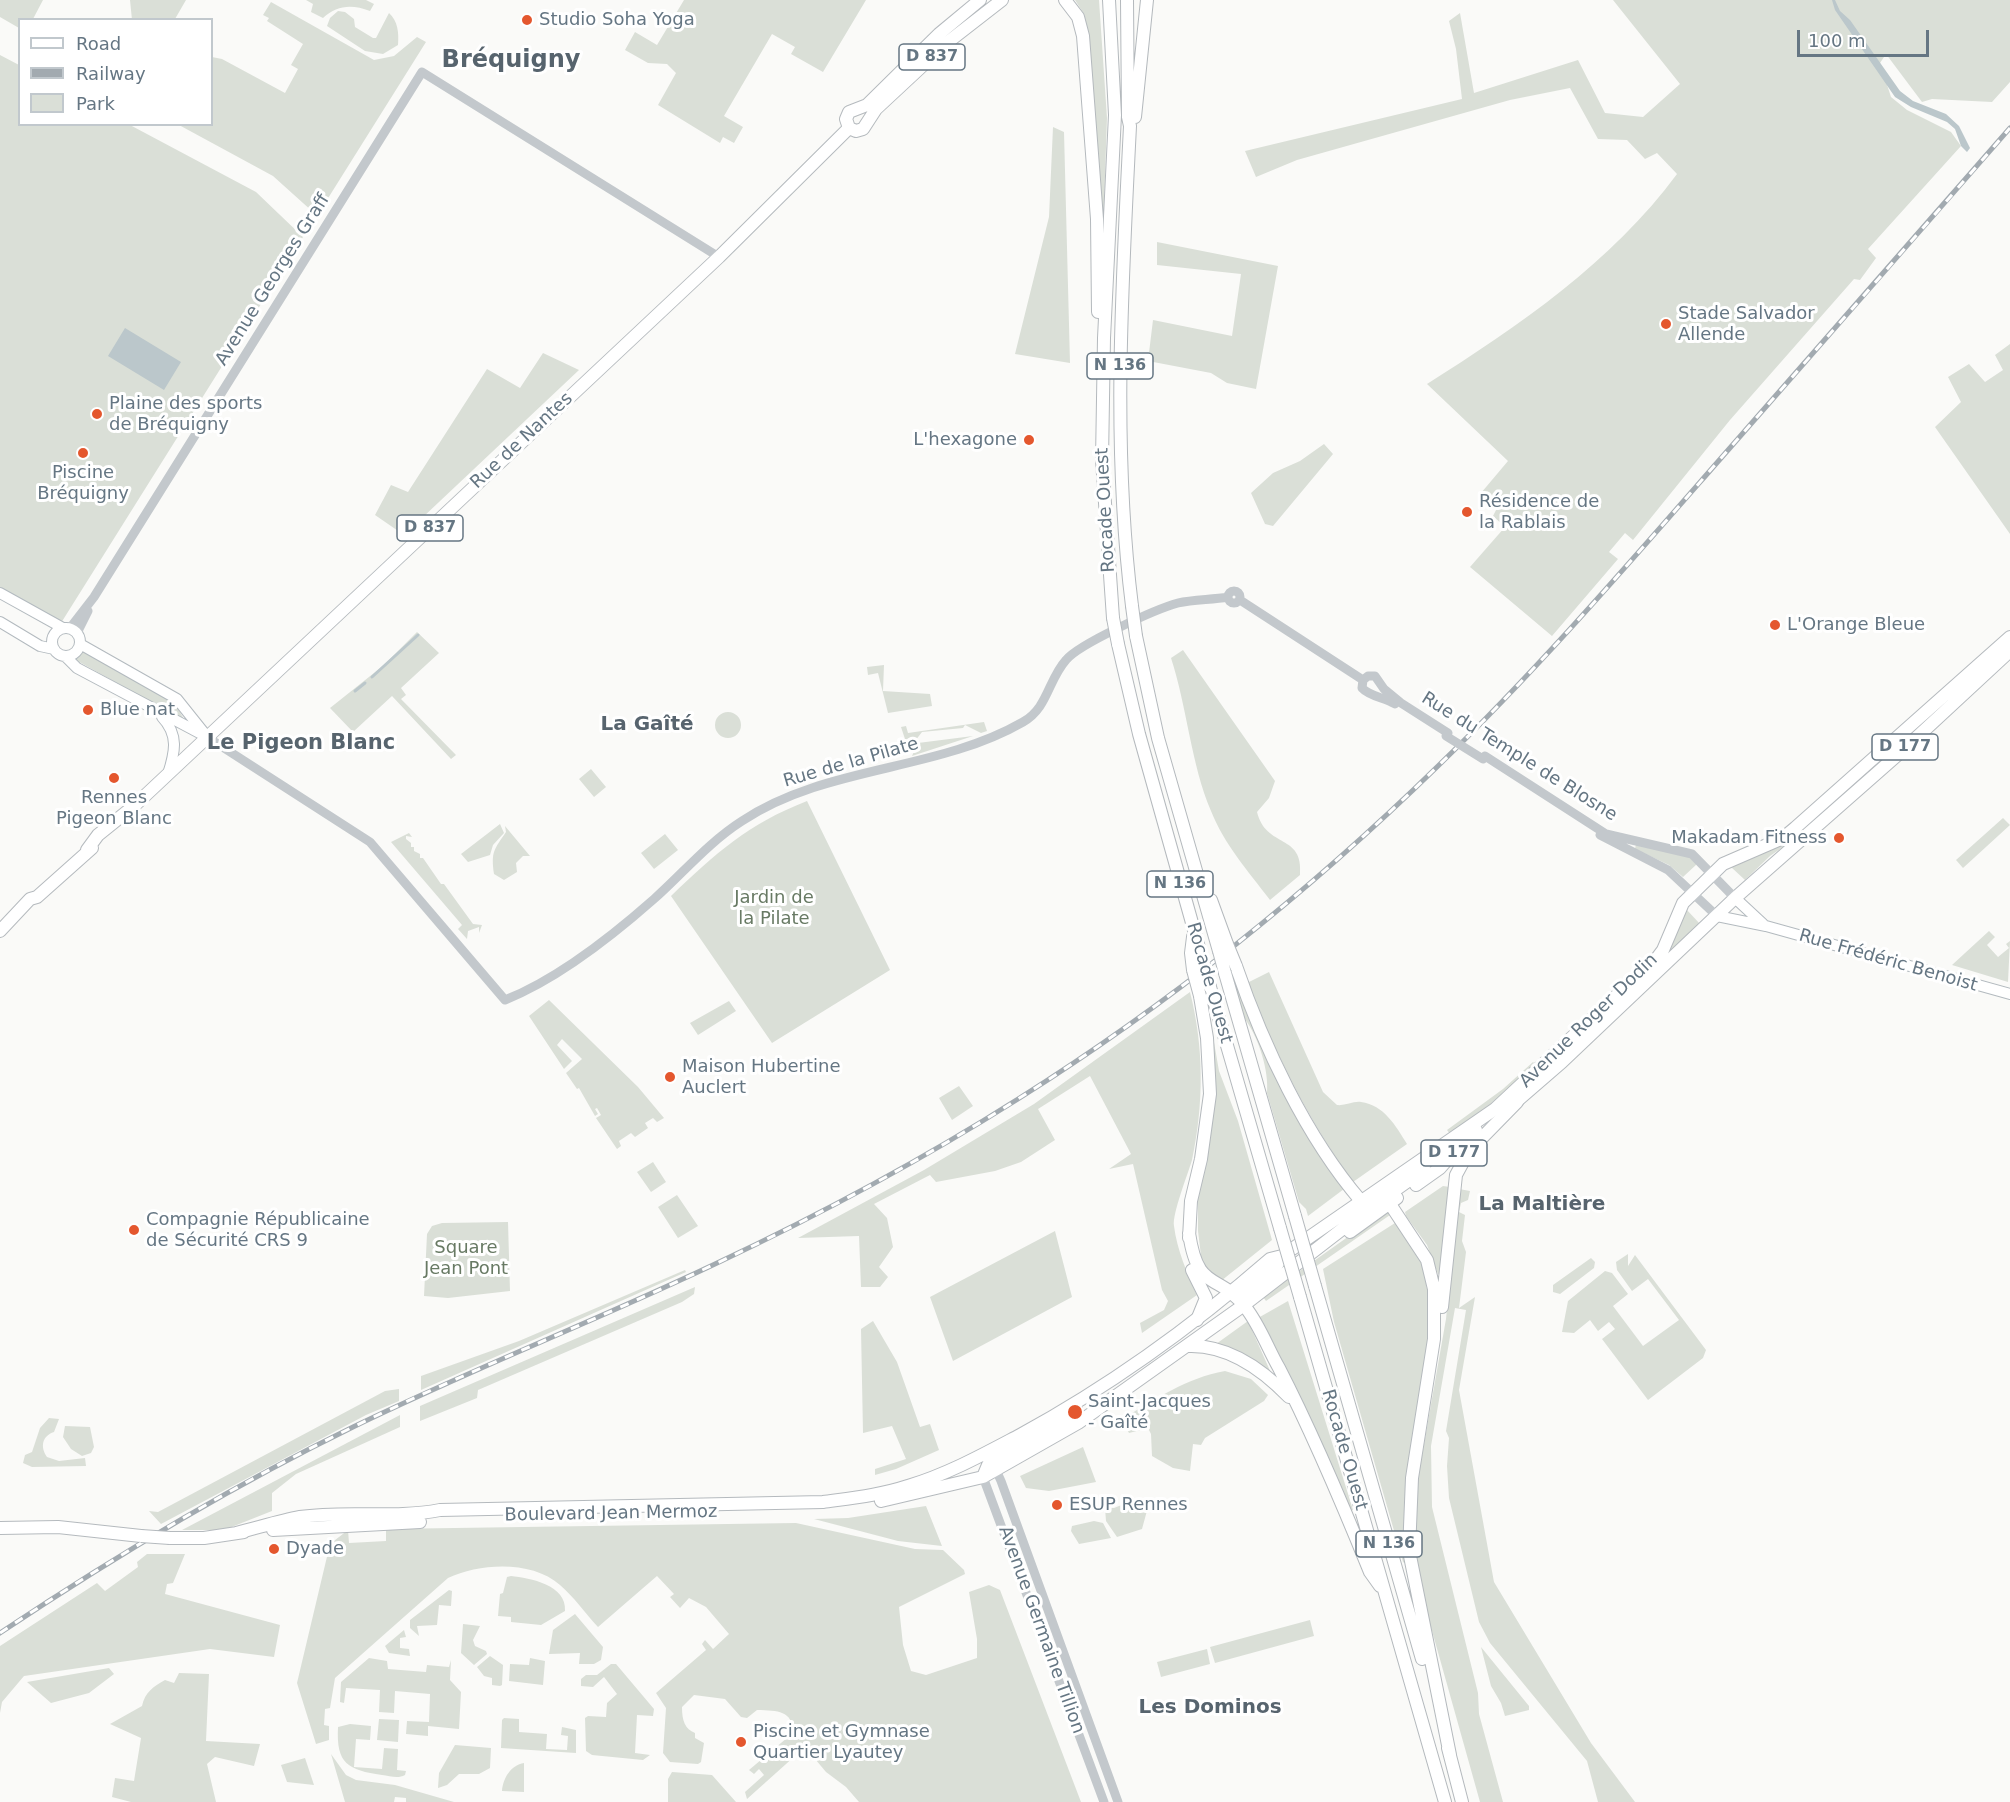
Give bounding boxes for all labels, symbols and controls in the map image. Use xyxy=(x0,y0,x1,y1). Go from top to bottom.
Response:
place label: Studio Soha Yoga xyxy=(539,9,695,31)
marker: Studio Soha Yoga xyxy=(520,13,534,27)
legend xyxy=(18,18,213,126)
scale bar xyxy=(1800,18,1932,56)
text: 100 m xyxy=(1808,30,1866,51)
text: Road xyxy=(76,33,121,54)
road number: D 837 xyxy=(899,44,965,70)
district label: Bréquigny xyxy=(442,47,580,75)
text: Railway xyxy=(76,63,146,84)
text: Park xyxy=(76,93,115,114)
street label: Avenue Georges Graff xyxy=(211,190,335,370)
place label: Stade Salvador Allende xyxy=(1678,303,1815,346)
marker: Stade Salvador Allende xyxy=(1659,317,1673,331)
road number: N 136 xyxy=(1087,353,1153,379)
street label: Rue de Nantes xyxy=(467,388,577,494)
place label: Plaine des sports de Bréquigny xyxy=(109,393,262,436)
marker: Plaine des sports de Bréquigny xyxy=(90,407,104,421)
place label: L'hexagone xyxy=(913,429,1017,451)
marker: L'hexagone xyxy=(1022,433,1036,447)
marker: Piscine Bréquigny xyxy=(76,446,90,460)
street label: Rocade Ouest xyxy=(1092,447,1120,573)
place label: Piscine Bréquigny xyxy=(37,462,129,504)
place label: Résidence de la Rablais xyxy=(1479,491,1599,534)
marker: Résidence de la Rablais xyxy=(1460,505,1474,519)
road number: D 837 xyxy=(397,515,463,541)
place label: L'Orange Bleue xyxy=(1787,614,1925,636)
marker: L'Orange Bleue xyxy=(1768,618,1782,632)
street label: Rue du Temple de Blosne xyxy=(1417,688,1621,826)
place label: Blue nat xyxy=(100,699,175,721)
marker: Blue nat xyxy=(81,703,95,717)
district label: La Gaîté xyxy=(600,713,694,737)
district label: Le Pigeon Blanc xyxy=(207,731,395,757)
street label: Rue de la Pilate xyxy=(781,733,921,793)
road number: D 177 xyxy=(1872,734,1938,760)
marker: Rennes Pigeon Blanc xyxy=(107,771,121,785)
place label: Rennes Pigeon Blanc xyxy=(56,787,172,830)
place label: Makadam Fitness xyxy=(1671,827,1827,849)
marker: Makadam Fitness xyxy=(1832,831,1846,845)
road number: N 136 xyxy=(1147,871,1213,897)
park label: Jardin de la Pilate xyxy=(734,887,814,930)
street label: Rocade Ouest xyxy=(1181,920,1237,1046)
street label: Rue Frédéric Benoist xyxy=(1796,925,1980,997)
street label: Avenue Roger Dodin xyxy=(1515,949,1663,1093)
place label: Maison Hubertine Auclert xyxy=(682,1056,840,1098)
marker: Maison Hubertine Auclert xyxy=(663,1070,677,1084)
road number: D 177 xyxy=(1421,1140,1487,1166)
district label: La Maltière xyxy=(1479,1193,1605,1217)
place label: Compagnie Républicaine de Sécurité CRS 9 xyxy=(146,1209,370,1252)
marker: Compagnie Républicaine de Sécurité CRS 9 xyxy=(127,1223,141,1237)
park label: Square Jean Pont xyxy=(424,1237,508,1280)
street label: Rocade Ouest xyxy=(1316,1387,1372,1513)
place label: Saint-Jacques - Gaîté xyxy=(1088,1391,1211,1434)
marker: Saint-Jacques - Gaîté xyxy=(1066,1403,1084,1421)
place label: ESUP Rennes xyxy=(1069,1494,1188,1516)
marker: ESUP Rennes xyxy=(1050,1498,1064,1512)
street label: Boulevard Jean Mermoz xyxy=(504,1501,718,1527)
street label: Avenue Germaine Tillion xyxy=(993,1523,1089,1737)
road number: N 136 xyxy=(1356,1531,1422,1557)
place label: Dyade xyxy=(286,1538,344,1560)
marker: Dyade xyxy=(267,1542,281,1556)
district label: Les Dominos xyxy=(1138,1696,1282,1720)
place label: Piscine et Gymnase Quartier Lyautey xyxy=(753,1721,930,1764)
marker: Piscine et Gymnase Quartier Lyautey xyxy=(734,1735,748,1749)

